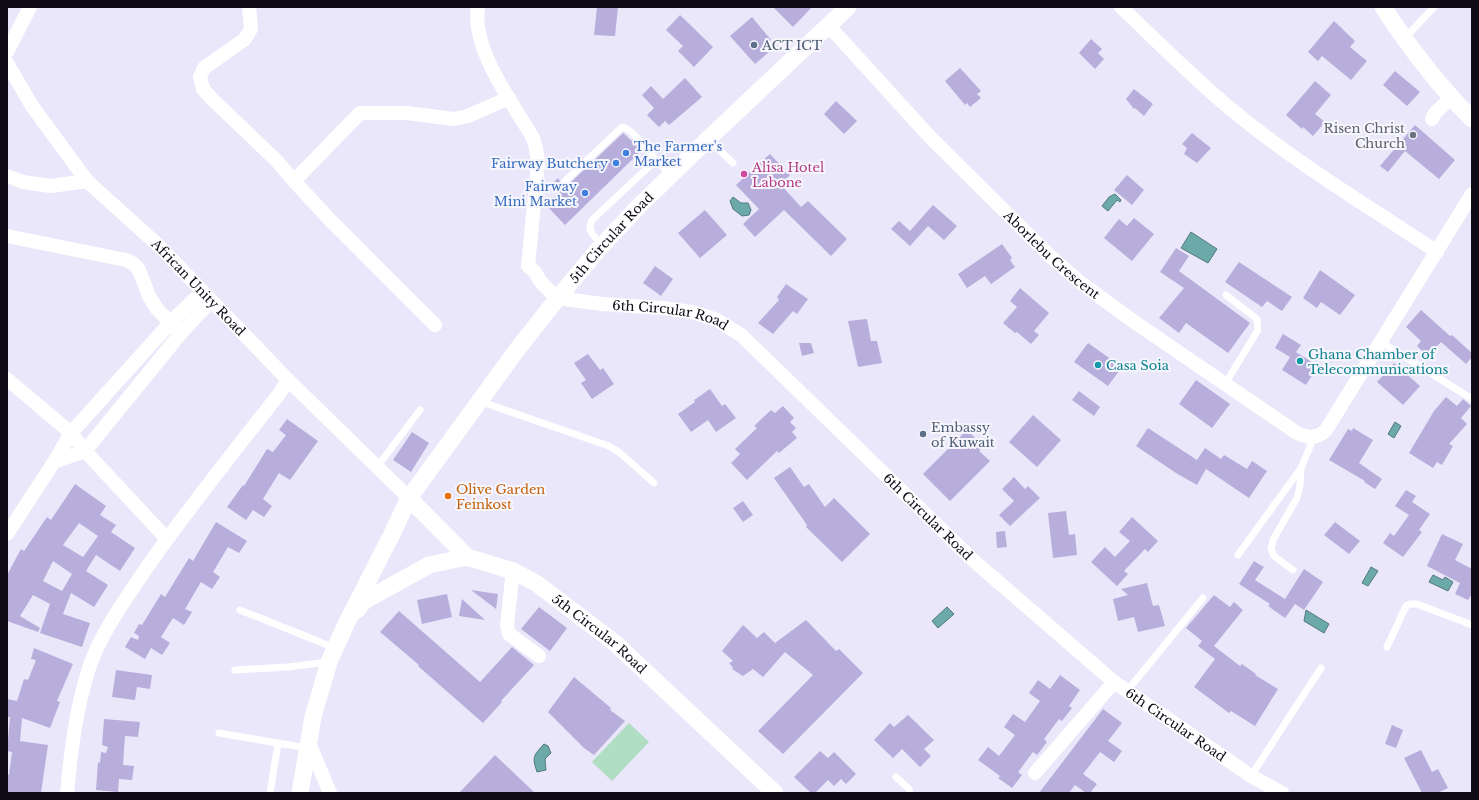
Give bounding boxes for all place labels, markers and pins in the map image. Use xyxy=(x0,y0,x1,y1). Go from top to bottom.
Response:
place label: ACT ICT xyxy=(761,37,823,54)
marker: ACT ICT xyxy=(749,40,759,50)
place label: Risen Christ Church xyxy=(1323,120,1405,152)
marker: Risen Christ Church xyxy=(1408,130,1418,140)
place label: The Farmer's Market xyxy=(634,138,722,170)
marker: The Farmer's Market xyxy=(621,148,631,158)
place label: Fairway Butchery xyxy=(491,155,609,172)
marker: Fairway Butchery xyxy=(611,158,621,168)
place label: Alisa Hotel Labone xyxy=(751,159,824,191)
marker: Alisa Hotel Labone xyxy=(739,169,749,179)
place label: Fairway Mini Market xyxy=(494,178,578,210)
marker: Fairway Mini Market xyxy=(580,188,590,198)
place label: Ghana Chamber of Telecommunications xyxy=(1308,346,1449,378)
marker: Ghana Chamber of Telecommunications xyxy=(1295,356,1305,366)
place label: Casa Soia xyxy=(1106,357,1170,374)
marker: Casa Soia xyxy=(1093,360,1103,370)
place label: Embassy of Kuwait xyxy=(931,419,995,451)
marker: Embassy of Kuwait xyxy=(918,429,928,439)
place label: Olive Garden Feinkost xyxy=(456,481,545,513)
marker: Olive Garden Feinkost xyxy=(443,491,453,501)

